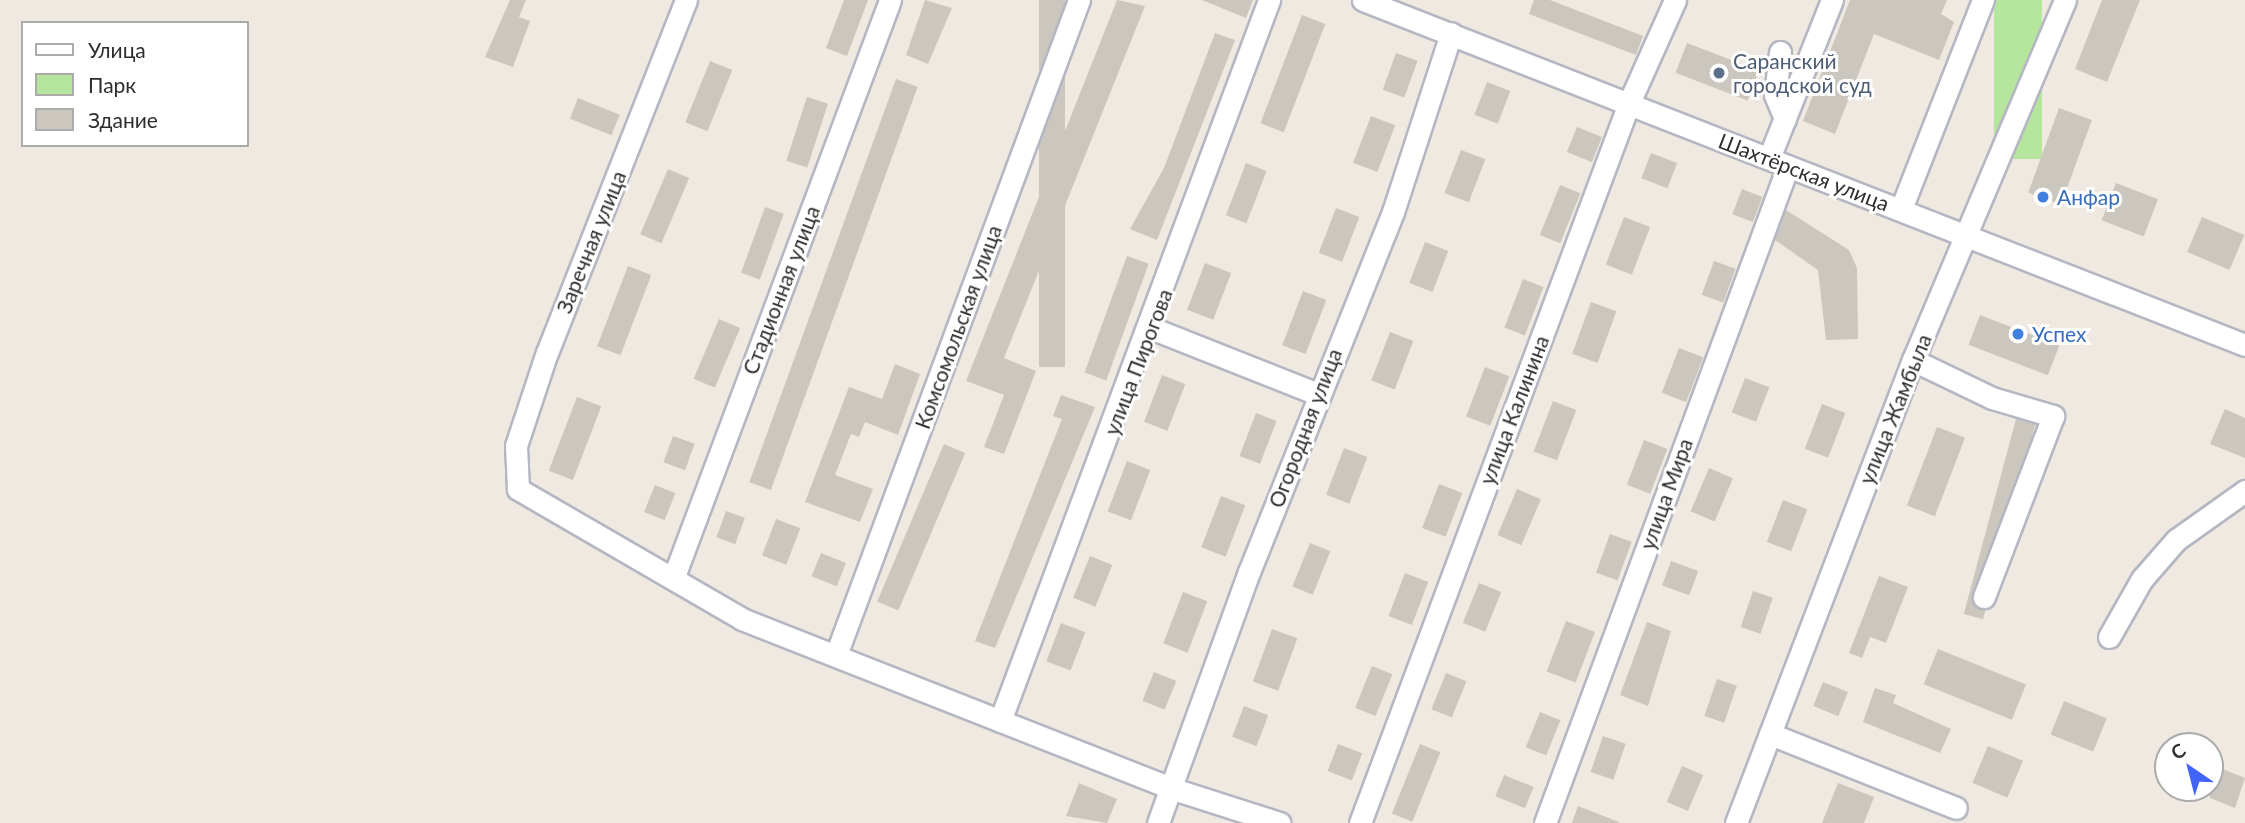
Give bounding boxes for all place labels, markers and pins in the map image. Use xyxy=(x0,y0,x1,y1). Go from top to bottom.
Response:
place label: Саранский городской суд xyxy=(1733,48,1872,98)
marker: Саранский городской суд xyxy=(1711,65,1727,81)
place label: Анфар xyxy=(2057,184,2120,210)
marker: Анфар xyxy=(2035,189,2051,205)
place label: Успех xyxy=(2032,321,2086,347)
marker: Успех xyxy=(2010,326,2026,342)

